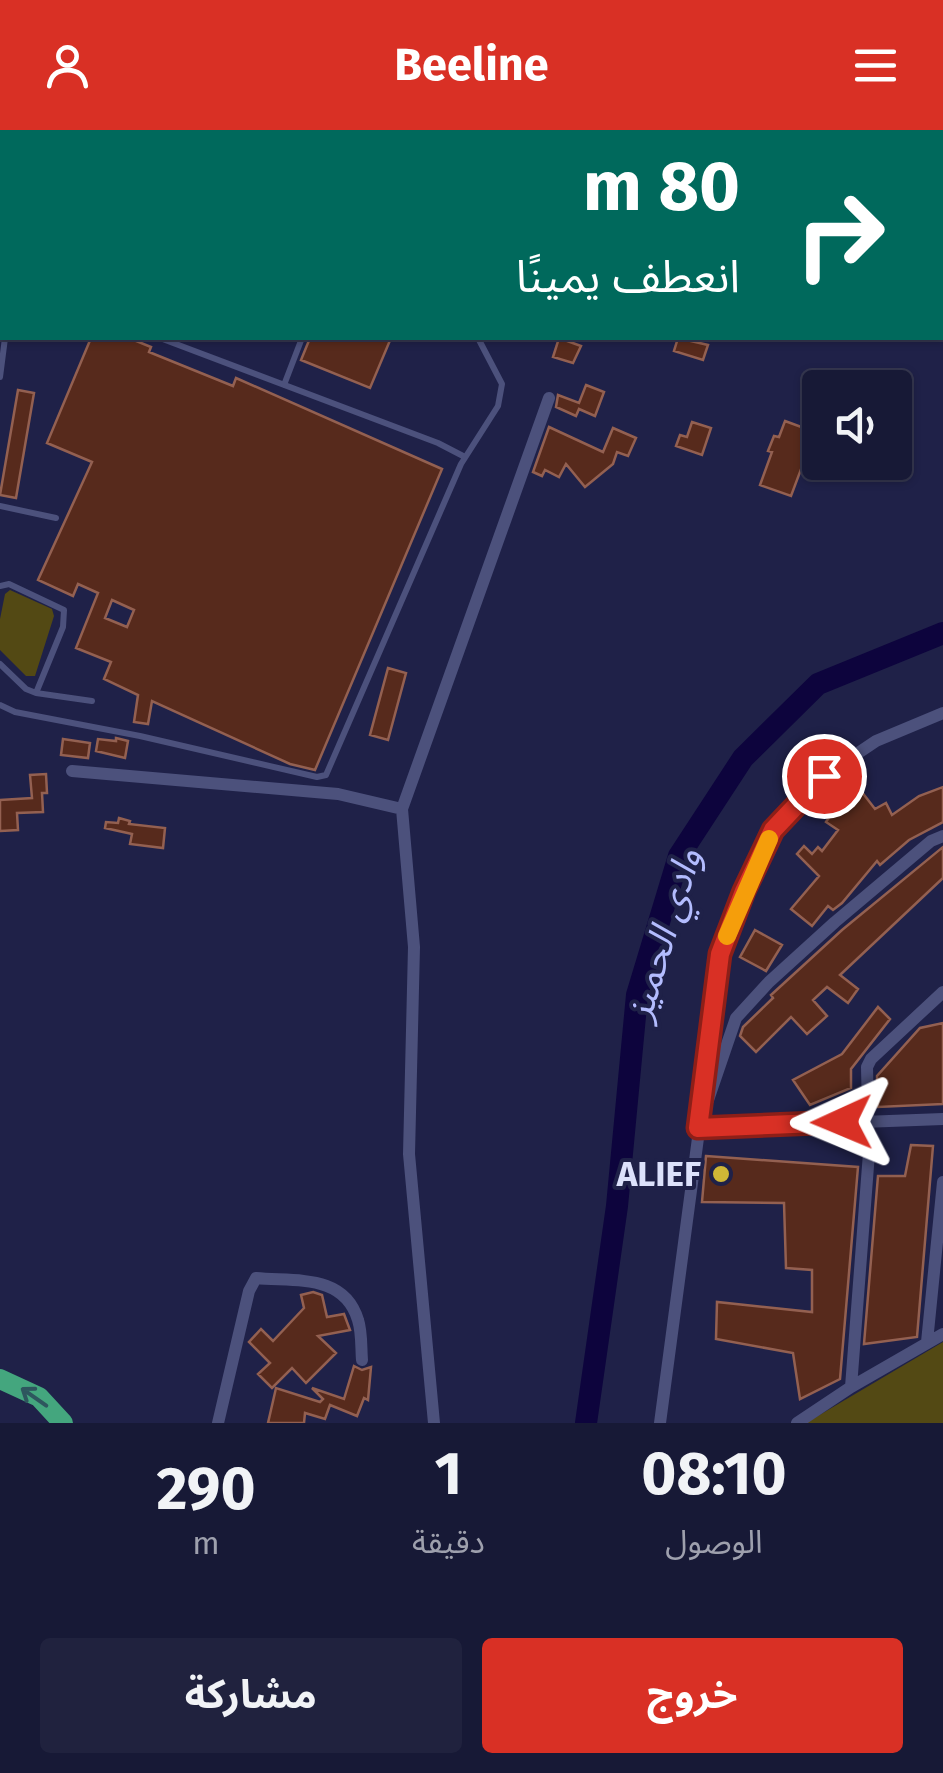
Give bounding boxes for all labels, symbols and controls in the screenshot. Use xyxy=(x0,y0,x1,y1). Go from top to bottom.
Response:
icon: person xyxy=(40,38,95,93)
text: Beeline xyxy=(394,38,549,92)
icon: menu xyxy=(848,38,903,93)
text: 80 m xyxy=(583,145,740,229)
icon: right xyxy=(775,170,905,300)
text: انعطف يمينًا xyxy=(516,250,740,304)
map controls xyxy=(802,370,912,480)
button: sound xyxy=(802,370,912,480)
pin xyxy=(782,734,867,819)
icon: arrive xyxy=(797,749,852,804)
water label: وادي الحميز xyxy=(614,843,717,1030)
position arrow xyxy=(790,1070,894,1174)
place label: ALIEF xyxy=(616,1153,701,1195)
marker: ALIEF xyxy=(710,1163,732,1185)
one-way arrow xyxy=(21,1387,48,1408)
text: 1 xyxy=(435,1438,462,1510)
text: 08:10 xyxy=(641,1438,787,1510)
text: 290 xyxy=(156,1453,256,1525)
text: دقيقة xyxy=(412,1523,485,1561)
text: الوصول xyxy=(665,1523,763,1561)
text: m xyxy=(192,1524,220,1562)
button: مشاركة xyxy=(40,1638,462,1753)
button: خروج xyxy=(482,1638,903,1753)

